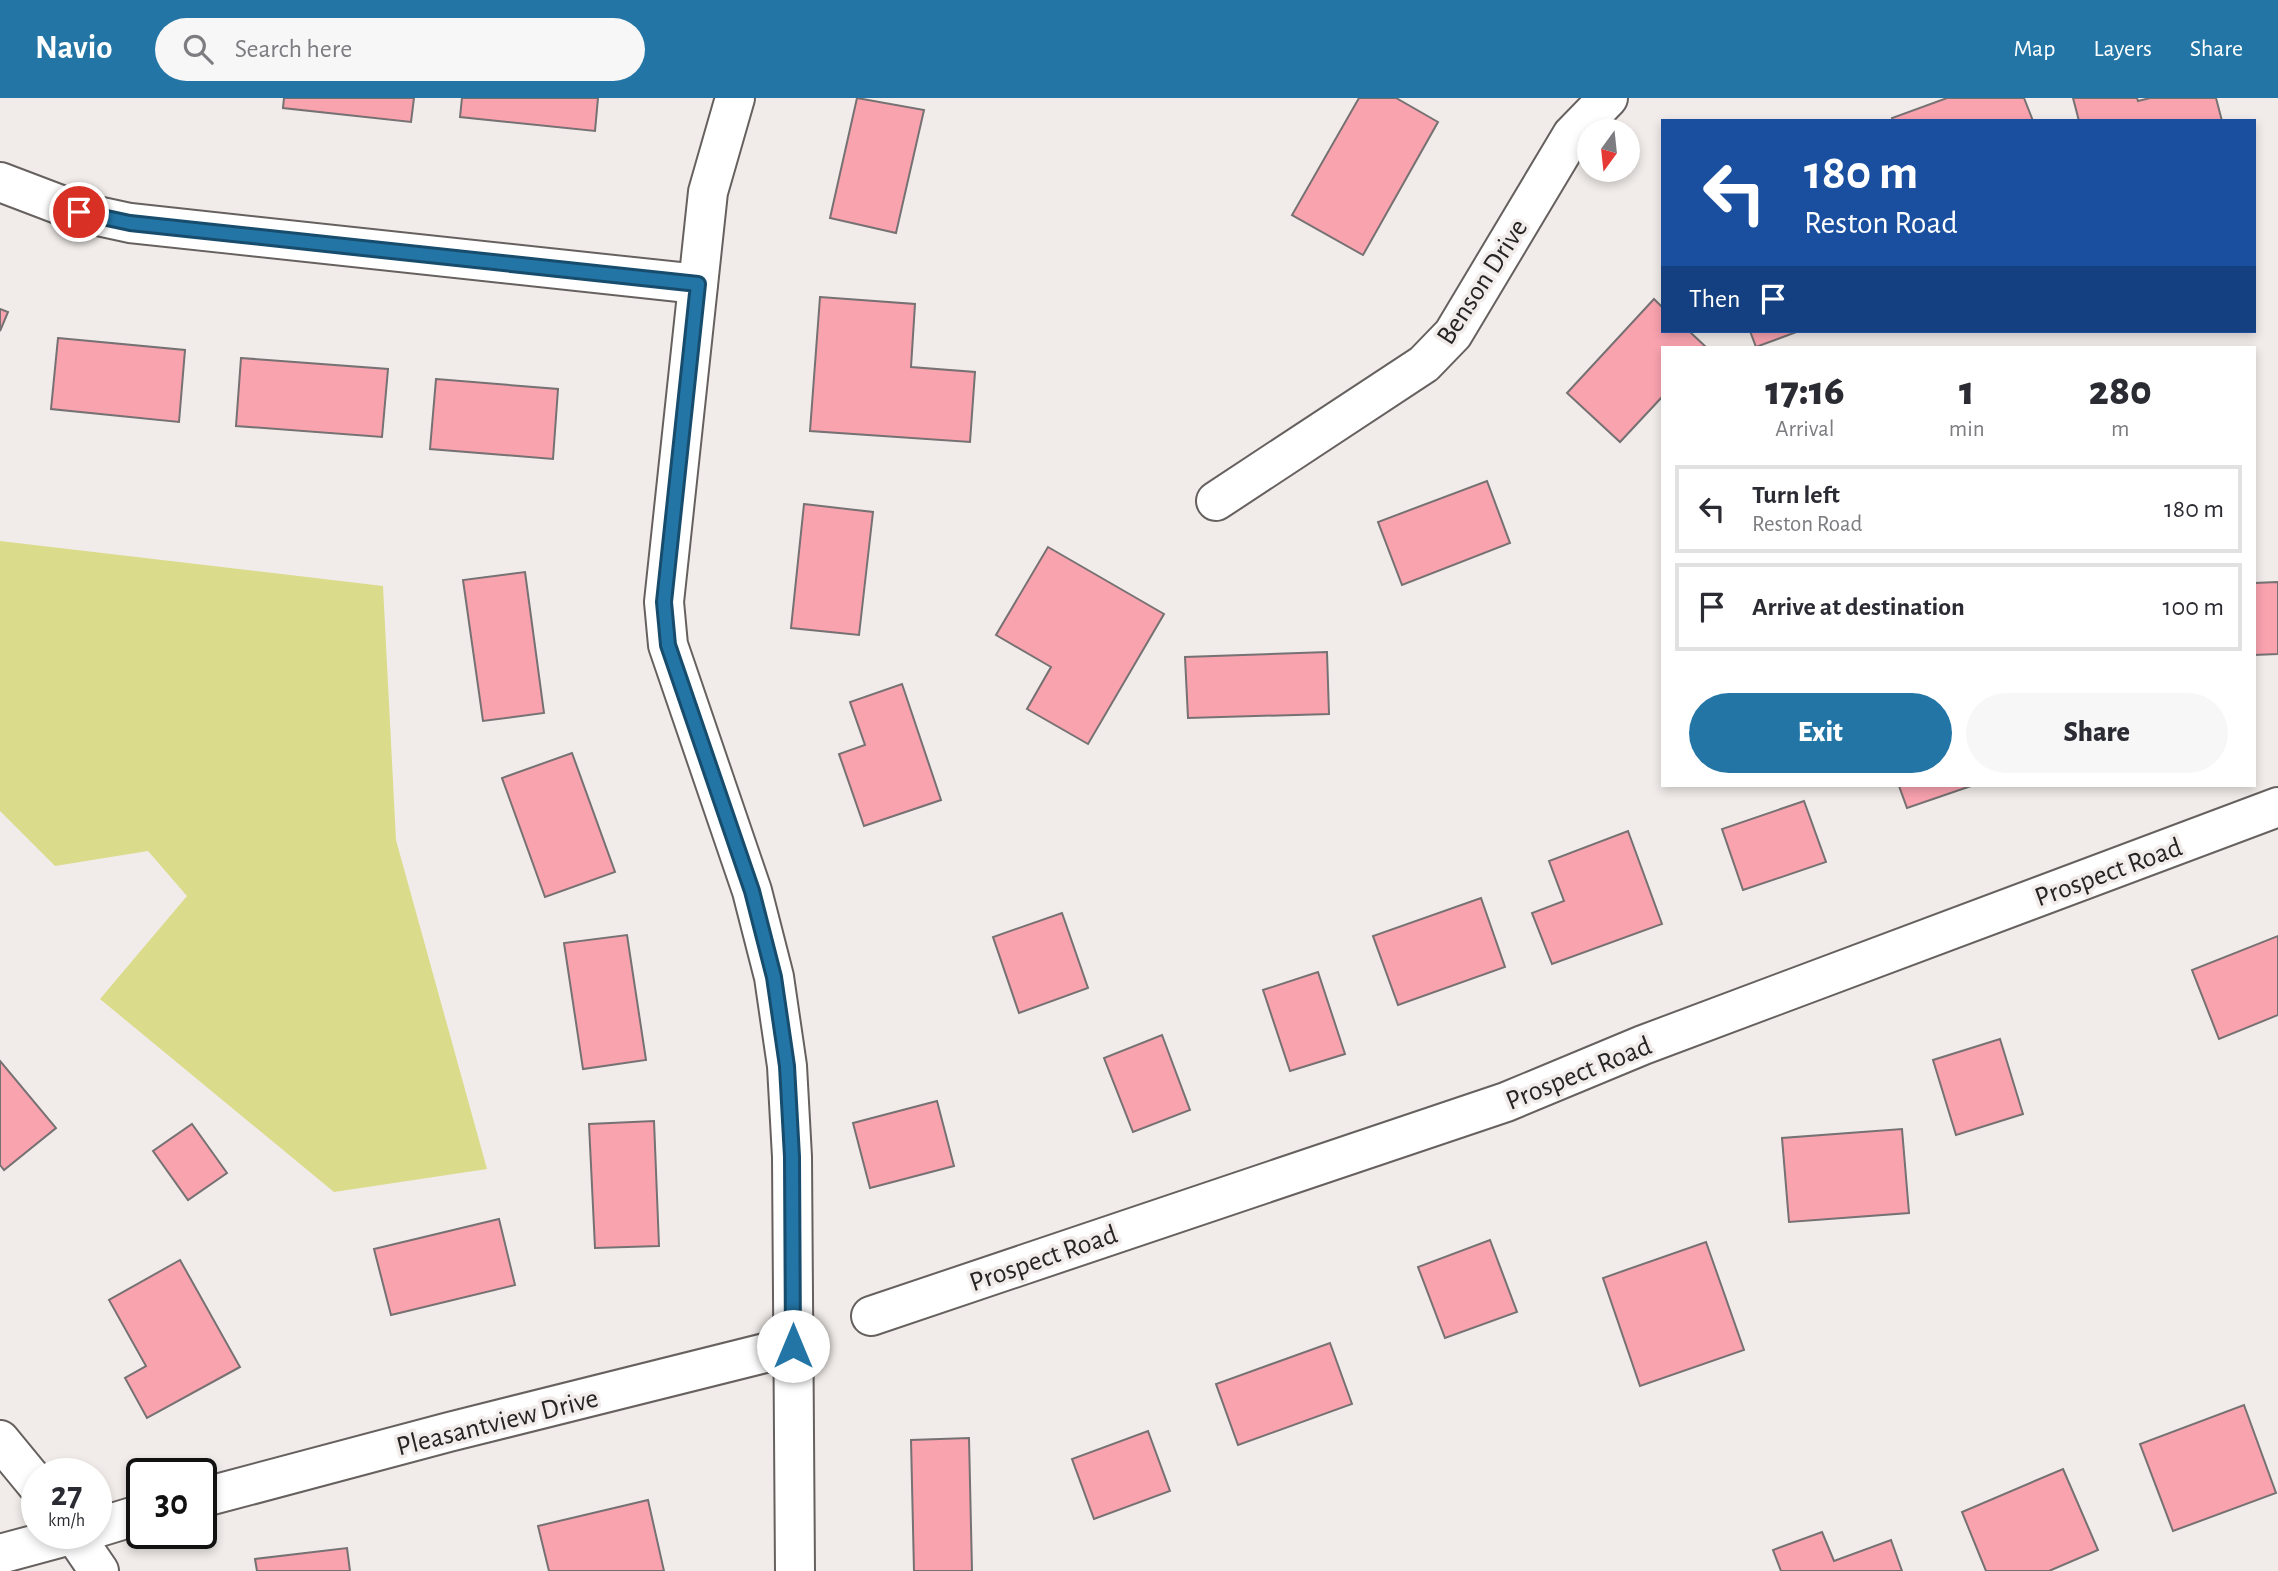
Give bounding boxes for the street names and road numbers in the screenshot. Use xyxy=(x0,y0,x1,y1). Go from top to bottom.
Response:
street label: Benson Drive xyxy=(1432,214,1533,350)
street label: Prospect Road xyxy=(2031,833,2186,912)
street label: Prospect Road xyxy=(1502,1032,1656,1116)
street label: Prospect Road xyxy=(966,1221,1121,1297)
street label: Pleasantview Drive xyxy=(394,1384,601,1462)

